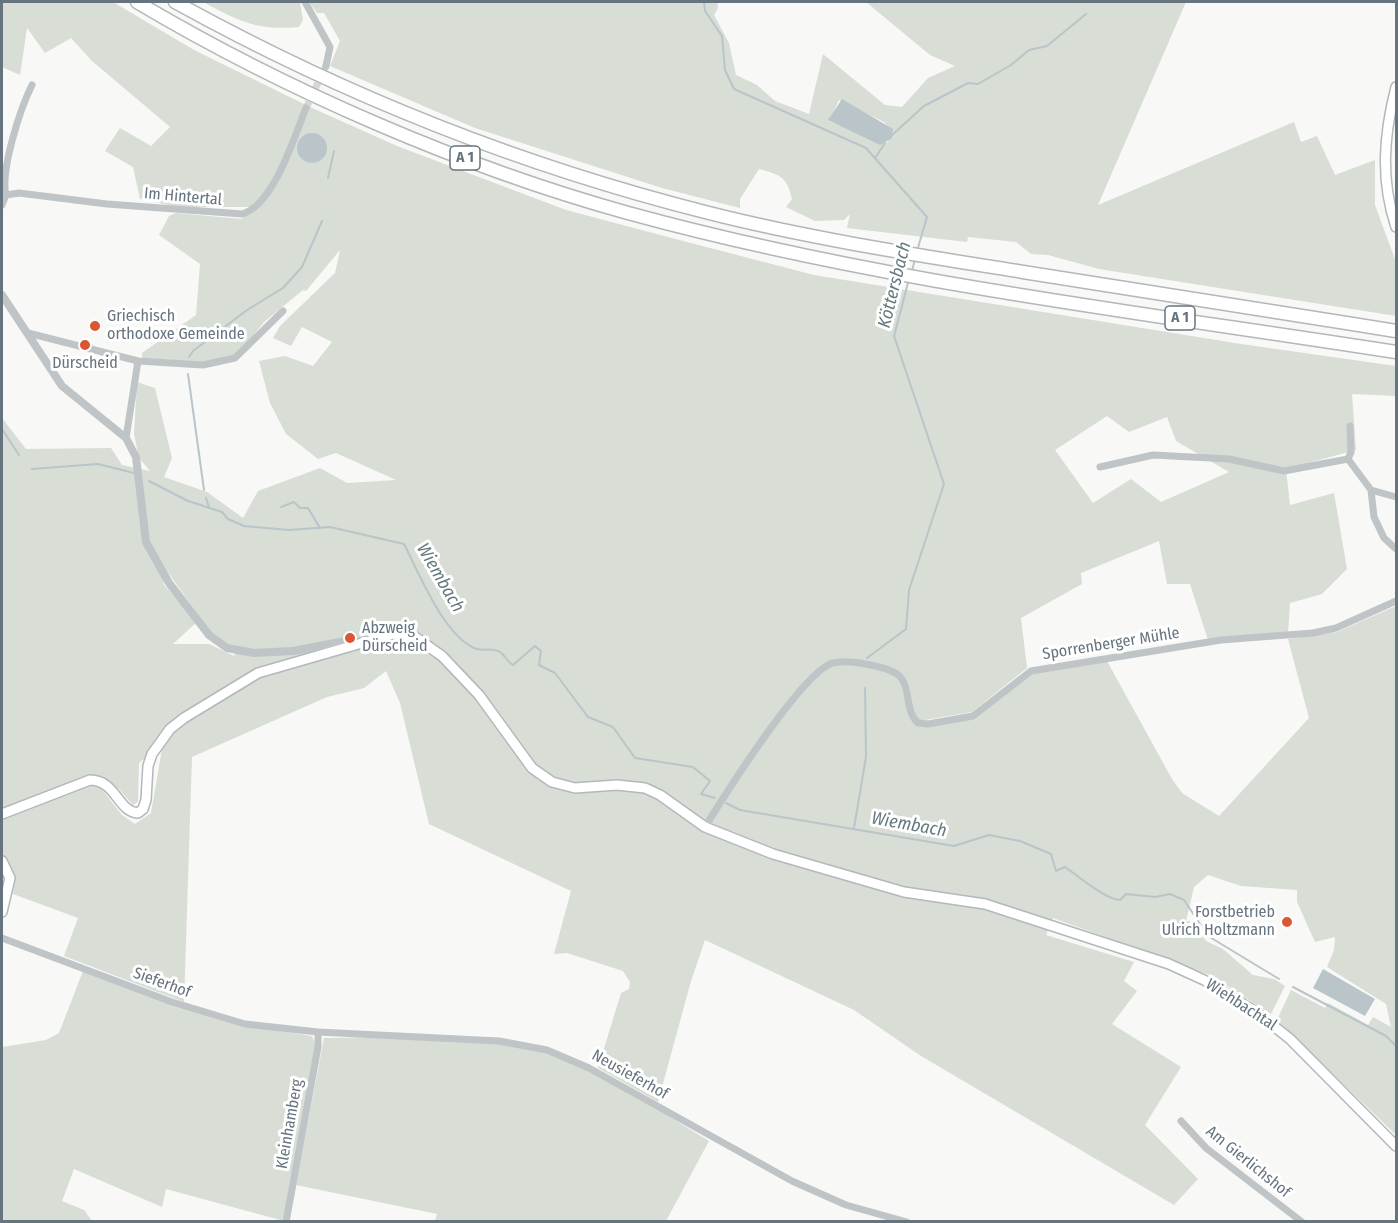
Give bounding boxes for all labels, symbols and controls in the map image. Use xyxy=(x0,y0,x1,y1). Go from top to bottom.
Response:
road number: A 1 xyxy=(450,146,480,170)
street label: Im Hintertal xyxy=(143,184,223,210)
water label: Köttersbach xyxy=(874,240,916,330)
road number: A 1 xyxy=(1165,306,1195,330)
place label: Griechisch orthodoxe Gemeinde xyxy=(107,307,245,345)
marker: Griechisch orthodoxe Gemeinde xyxy=(88,319,102,333)
marker: Dürscheid xyxy=(78,338,92,352)
place label: Dürscheid xyxy=(52,354,118,374)
water label: Wiembach xyxy=(412,540,468,616)
place label: Abzweig Dürscheid xyxy=(362,619,428,657)
street label: Sporrenberger Mühle xyxy=(1041,624,1181,664)
marker: Abzweig Dürscheid xyxy=(343,631,357,645)
water label: Wiembach xyxy=(870,808,948,842)
place label: Forstbetrieb Ulrich Holtzmann xyxy=(1162,903,1275,941)
marker: Forstbetrieb Ulrich Holtzmann xyxy=(1280,915,1294,929)
street label: Sieferhof xyxy=(131,964,193,1002)
street label: Wiehbachtal xyxy=(1202,975,1280,1035)
street label: Neusieferhof xyxy=(588,1046,672,1104)
street label: Kleinhamberg xyxy=(273,1078,307,1170)
street label: Am Gierlichshof xyxy=(1202,1122,1294,1202)

